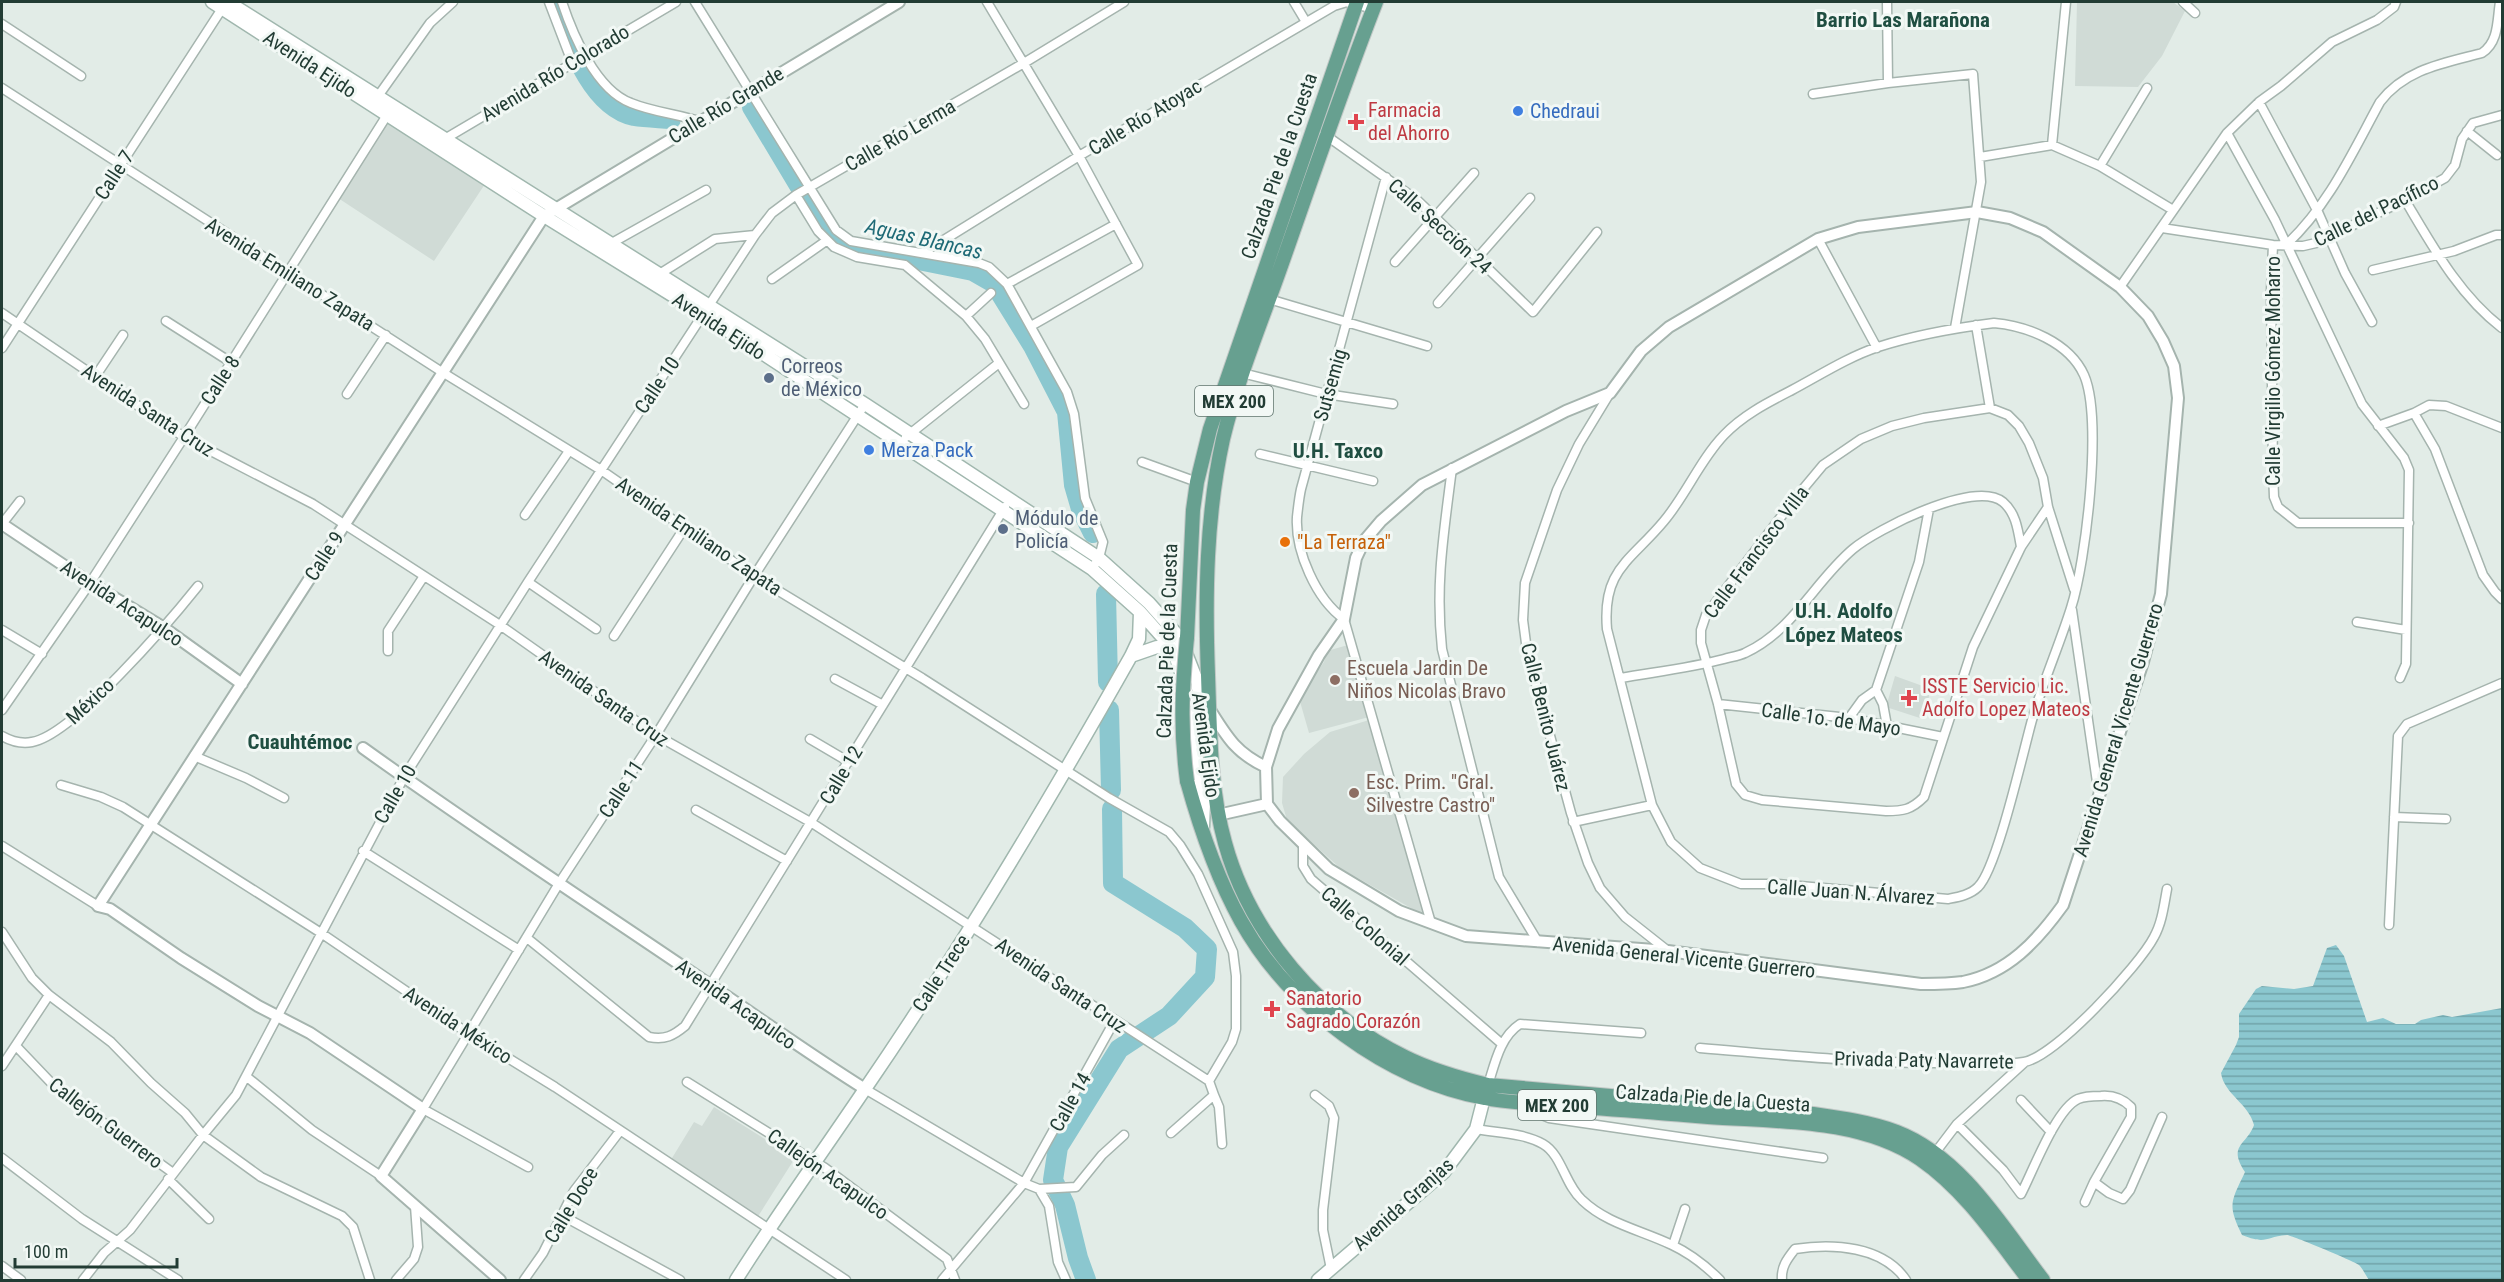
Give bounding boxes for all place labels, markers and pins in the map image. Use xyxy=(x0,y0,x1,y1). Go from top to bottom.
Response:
place label: Farmacia del Ahorro xyxy=(1368,98,1450,145)
place label: Chedraui xyxy=(1530,99,1600,123)
marker: Chedraui xyxy=(1511,104,1525,118)
marker: Farmacia del Ahorro xyxy=(1349,115,1363,129)
place label: Correos de México xyxy=(781,354,862,401)
marker: Correos de México xyxy=(762,371,776,385)
place label: Merza Pack xyxy=(881,438,973,462)
marker: Merza Pack xyxy=(862,443,876,457)
place label: Módulo de Policía xyxy=(1015,506,1098,553)
marker: Módulo de Policía xyxy=(996,522,1010,536)
place label: "La Terraza" xyxy=(1297,530,1391,554)
marker: "La Terraza" xyxy=(1278,535,1292,549)
place label: Escuela Jardin De Niños Nicolas Bravo xyxy=(1347,656,1506,703)
marker: Escuela Jardin De Niños Nicolas Bravo xyxy=(1328,673,1342,687)
place label: ISSTE Servicio Lic. Adolfo Lopez Mateos xyxy=(1922,674,2090,721)
marker: ISSTE Servicio Lic. Adolfo Lopez Mateos xyxy=(1900,689,1918,707)
place label: Esc. Prim. "Gral. Silvestre Castro" xyxy=(1366,770,1495,817)
marker: Esc. Prim. "Gral. Silvestre Castro" xyxy=(1347,786,1361,800)
place label: Sanatorio Sagrado Corazón xyxy=(1286,986,1421,1033)
marker: Sanatorio Sagrado Corazón xyxy=(1263,1000,1281,1018)

